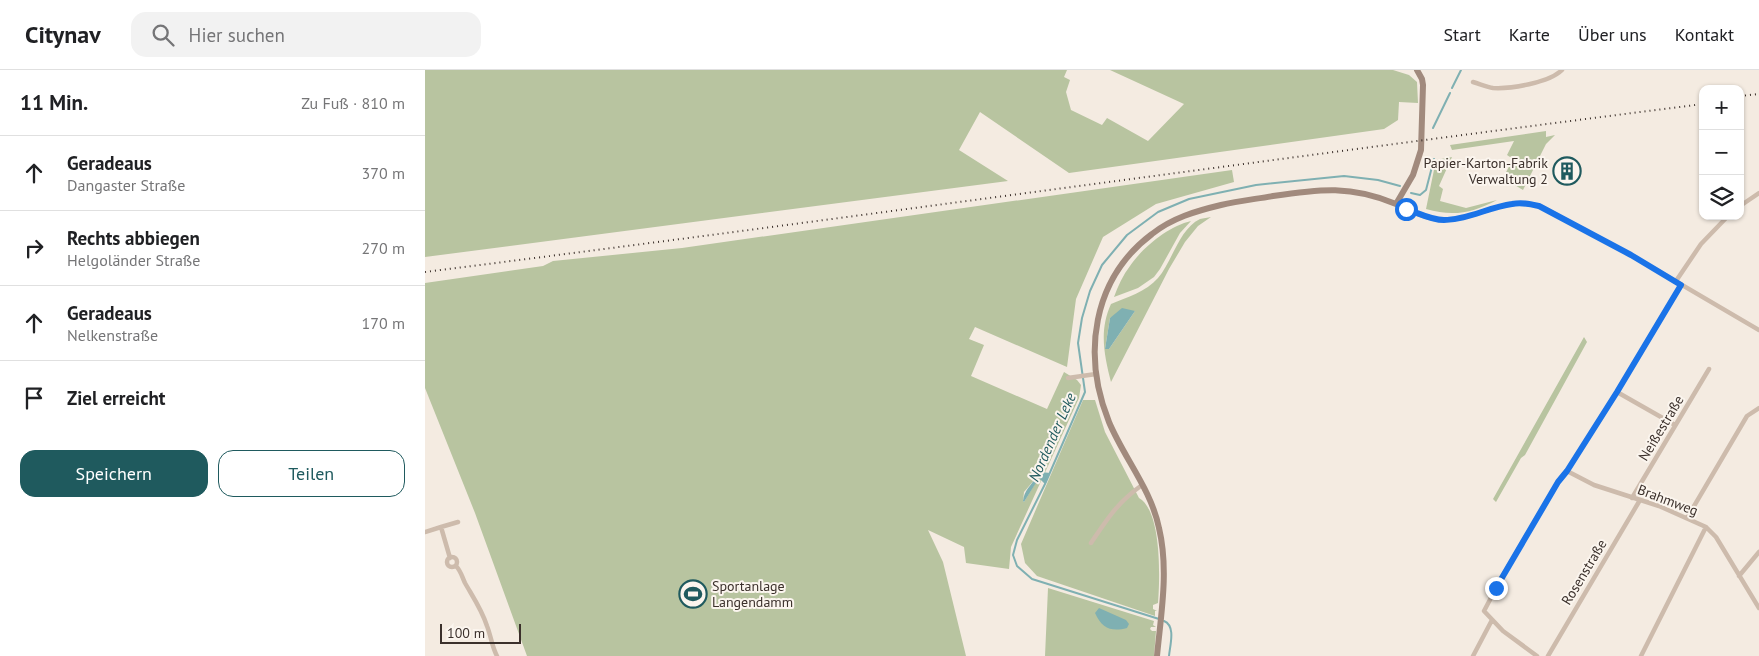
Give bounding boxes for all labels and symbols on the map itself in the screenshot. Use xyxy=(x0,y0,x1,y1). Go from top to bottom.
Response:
place label: Papier-Karton-Fabrik Verwaltung 2 xyxy=(1423,154,1548,188)
building icon: Papier-Karton-Fabrik Verwaltung 2 xyxy=(1552,156,1582,186)
route start xyxy=(1395,198,1418,221)
water label: Nordender Leke xyxy=(1024,390,1080,484)
street label: Neißestraße xyxy=(1634,392,1688,464)
street label: Brahmweg xyxy=(1635,480,1701,520)
street label: Rosenstraße xyxy=(1557,536,1611,608)
place label: Sportanlage Langendamm xyxy=(712,577,793,611)
route end xyxy=(1485,577,1508,600)
sports icon: Sportanlage Langendamm xyxy=(678,579,708,609)
scale bar xyxy=(440,621,521,644)

